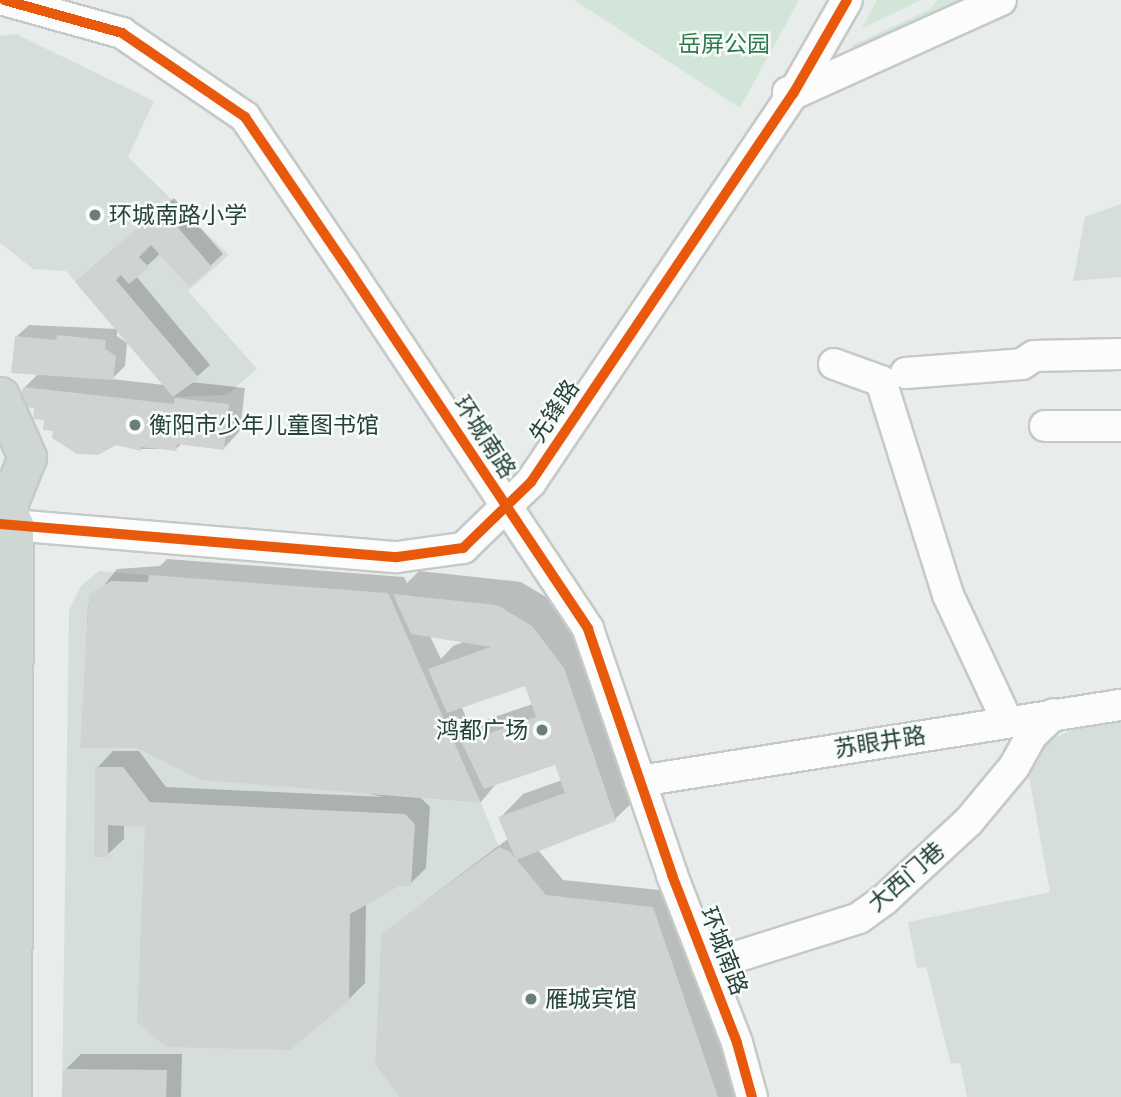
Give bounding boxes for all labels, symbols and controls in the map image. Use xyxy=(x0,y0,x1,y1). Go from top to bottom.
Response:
park label: 岳屏公园 xyxy=(678,30,770,58)
place label: 环城南路小学 xyxy=(109,201,247,229)
marker: 环城南路小学 xyxy=(87,207,103,223)
street label: 先锋路 xyxy=(523,375,585,447)
street label: 环城南路 xyxy=(448,391,522,483)
place label: 衡阳市少年儿童图书馆 xyxy=(149,411,379,439)
marker: 衡阳市少年儿童图书馆 xyxy=(127,417,143,433)
place label: 鸿都广场 xyxy=(436,716,528,744)
street label: 苏眼井路 xyxy=(832,721,928,763)
marker: 鸿都广场 xyxy=(534,722,550,738)
street label: 大西门巷 xyxy=(862,836,950,918)
street label: 环城南路 xyxy=(695,903,753,999)
place label: 雁城宾馆 xyxy=(545,985,637,1013)
marker: 雁城宾馆 xyxy=(523,991,539,1007)

